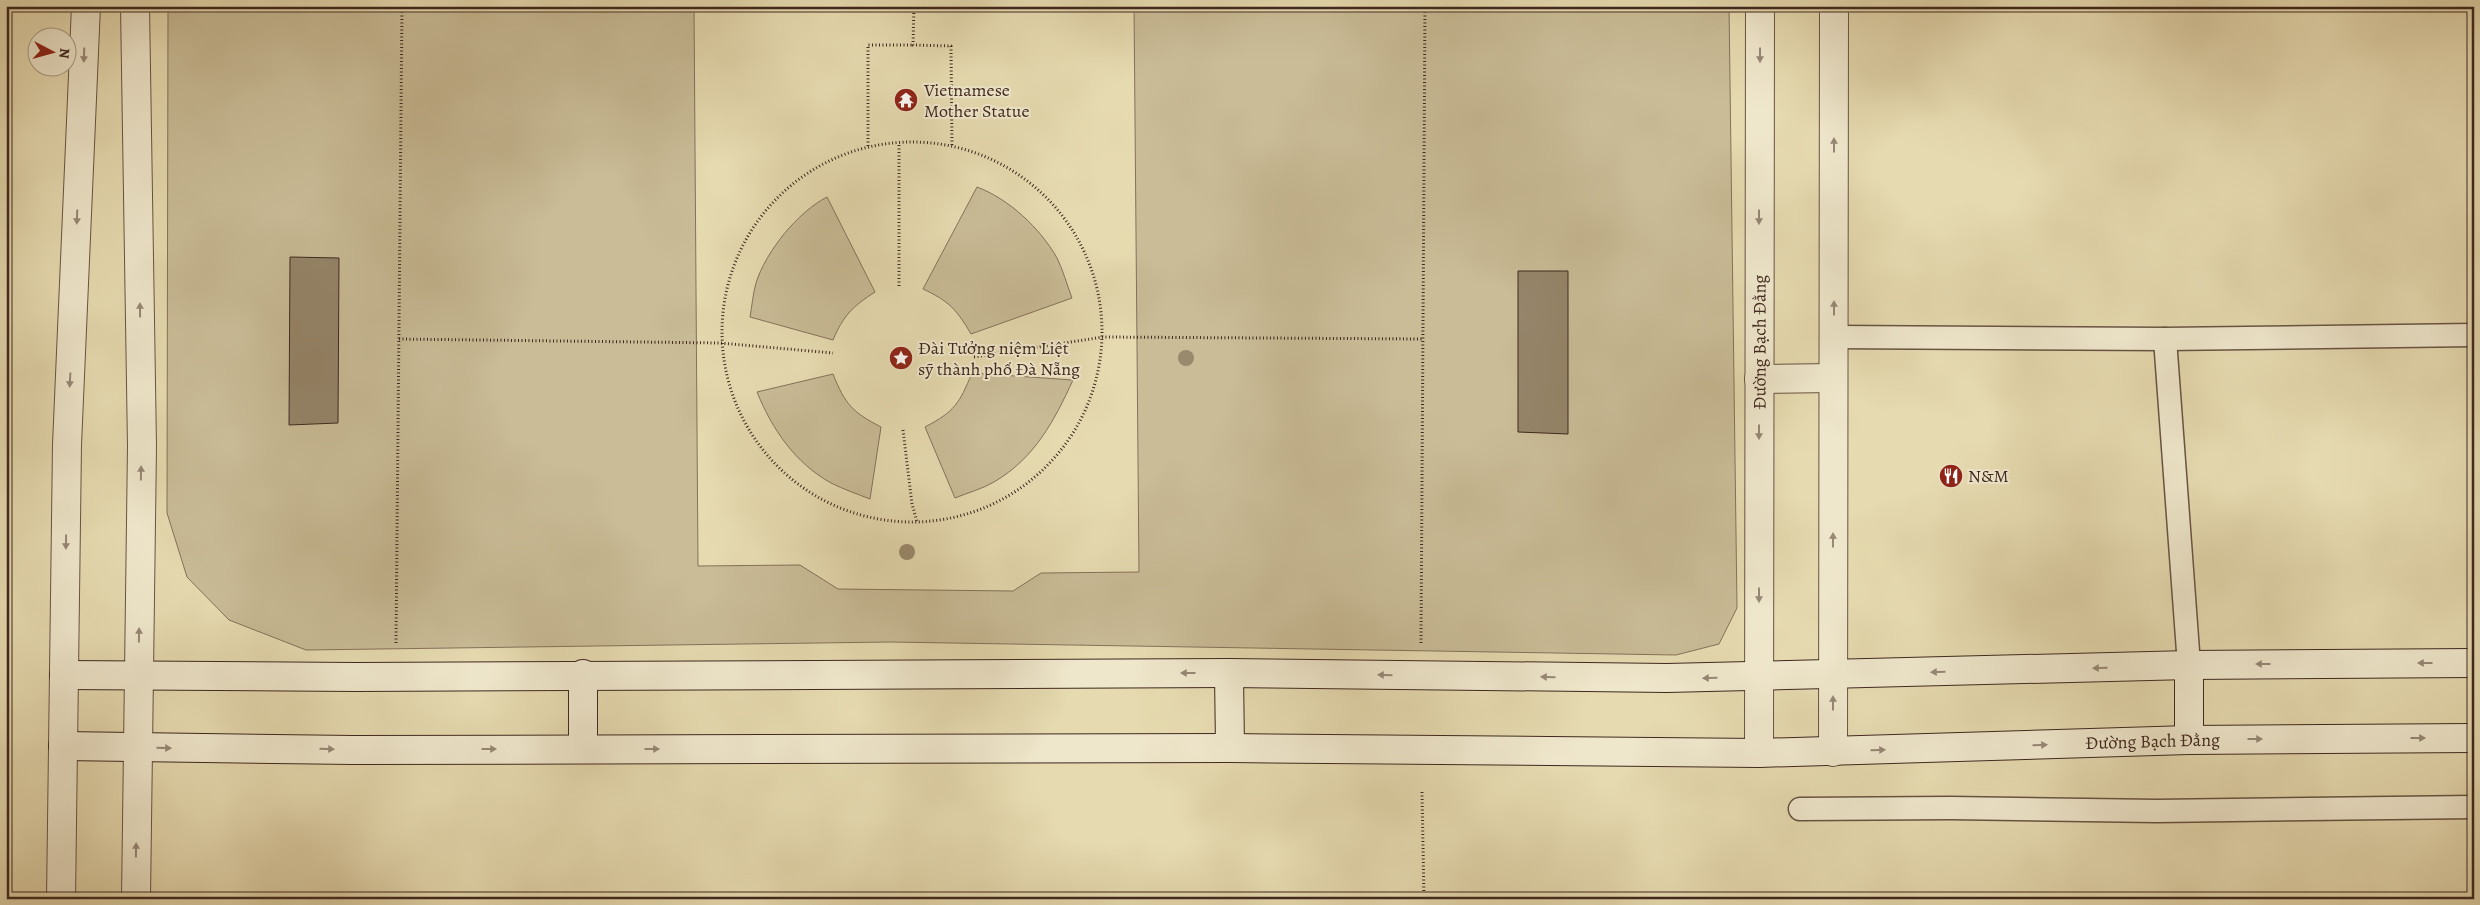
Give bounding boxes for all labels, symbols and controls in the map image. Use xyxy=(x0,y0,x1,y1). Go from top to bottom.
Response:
north arrow xyxy=(28,28,78,78)
text: N xyxy=(54,47,74,59)
one-way arrow xyxy=(80,47,88,63)
one-way arrow xyxy=(1756,47,1764,63)
place label: Vietnamese Mother Statue xyxy=(923,78,1030,123)
temple icon: Vietnamese Mother Statue xyxy=(893,87,919,113)
one-way arrow xyxy=(1830,137,1838,153)
one-way arrow xyxy=(73,210,81,226)
one-way arrow xyxy=(1755,210,1763,226)
street label: Đường Bạch Đằng xyxy=(1747,275,1772,409)
one-way arrow xyxy=(1830,300,1838,316)
one-way arrow xyxy=(136,302,144,318)
place label: Đài Tưởng niệm Liệt sỹ thành phố Đà Nẵng xyxy=(918,336,1080,381)
place icon: Đài Tưởng niệm Liệt sỹ thành phố Đà Nẵng xyxy=(888,345,914,371)
one-way arrow xyxy=(66,372,74,388)
one-way arrow xyxy=(1755,425,1763,441)
restaurant icon: N&M xyxy=(1938,463,1964,489)
one-way arrow xyxy=(137,464,145,480)
place label: N&M xyxy=(1968,464,2009,488)
one-way arrow xyxy=(1829,532,1837,548)
one-way arrow xyxy=(62,534,70,550)
one-way arrow xyxy=(1755,587,1763,603)
one-way arrow xyxy=(135,627,143,643)
one-way arrow xyxy=(2417,659,2433,667)
one-way arrow xyxy=(2254,660,2270,668)
one-way arrow xyxy=(2092,664,2108,672)
one-way arrow xyxy=(1180,669,1196,677)
one-way arrow xyxy=(1929,669,1945,677)
one-way arrow xyxy=(1377,671,1393,679)
one-way arrow xyxy=(1540,673,1556,681)
one-way arrow xyxy=(1702,674,1718,682)
one-way arrow xyxy=(1829,695,1837,711)
street label: Đường Bạch Đằng xyxy=(2085,728,2220,755)
one-way arrow xyxy=(2410,734,2426,742)
one-way arrow xyxy=(2247,735,2263,743)
one-way arrow xyxy=(2032,741,2048,749)
one-way arrow xyxy=(156,744,172,752)
one-way arrow xyxy=(319,745,335,753)
one-way arrow xyxy=(481,745,497,753)
one-way arrow xyxy=(644,745,660,753)
one-way arrow xyxy=(1870,746,1886,754)
one-way arrow xyxy=(132,842,140,858)

